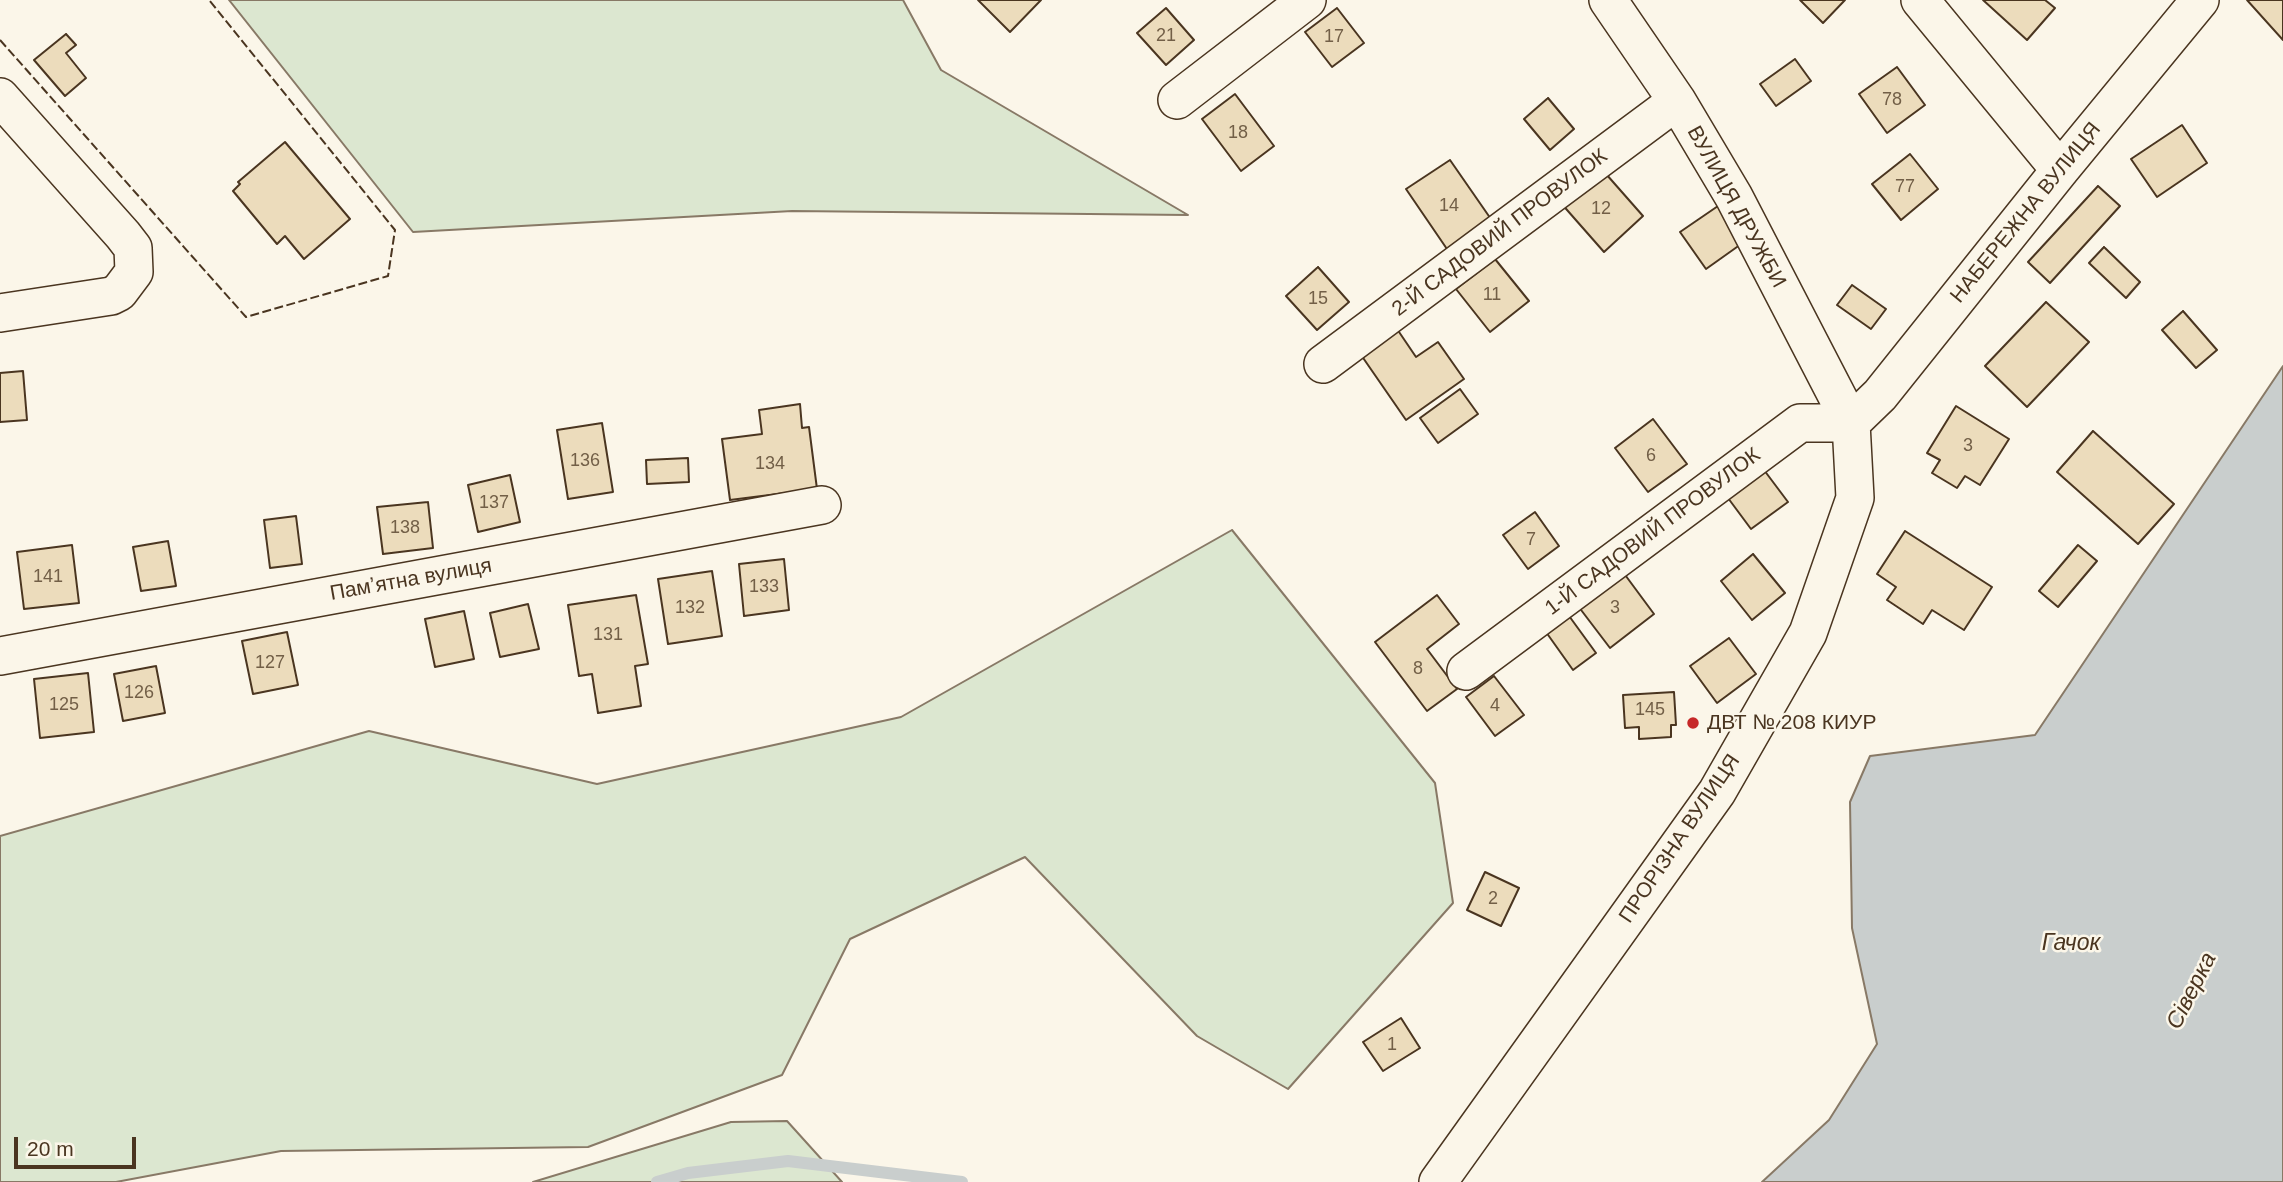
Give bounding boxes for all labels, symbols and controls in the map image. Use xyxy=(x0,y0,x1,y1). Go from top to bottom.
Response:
house number: 21 xyxy=(1156,25,1176,47)
house number: 17 xyxy=(1324,26,1344,48)
house number: 78 xyxy=(1882,89,1902,111)
street label: НАБЕРЕЖНА ВУЛИЦЯ xyxy=(1945,118,2107,308)
house number: 18 xyxy=(1228,122,1248,144)
street label: ВУЛИЦЯ ДРУЖБИ xyxy=(1681,122,1791,292)
street label: 2-Й САДОВИЙ ПРОВУЛОК xyxy=(1387,144,1613,322)
house number: 77 xyxy=(1895,176,1915,198)
house number: 14 xyxy=(1439,195,1459,217)
house number: 12 xyxy=(1591,198,1611,220)
house number: 11 xyxy=(1483,284,1501,306)
house number: 15 xyxy=(1308,288,1328,310)
house number: 3 xyxy=(1963,435,1973,457)
street label: 1-Й САДОВИЙ ПРОВУЛОК xyxy=(1540,443,1766,621)
house number: 6 xyxy=(1646,445,1656,467)
house number: 136 xyxy=(570,450,600,472)
house number: 134 xyxy=(755,453,785,475)
house number: 137 xyxy=(479,492,509,514)
house number: 138 xyxy=(390,517,420,539)
house number: 7 xyxy=(1526,529,1536,551)
street label: Памʼятна вулиця xyxy=(328,553,494,607)
house number: 141 xyxy=(33,566,63,588)
house number: 133 xyxy=(749,576,779,598)
house number: 132 xyxy=(675,597,705,619)
house number: 3 xyxy=(1610,597,1620,619)
house number: 131 xyxy=(593,624,623,646)
house number: 127 xyxy=(255,652,285,674)
house number: 8 xyxy=(1413,658,1423,680)
house number: 126 xyxy=(124,682,154,704)
house number: 125 xyxy=(49,694,79,716)
house number: 4 xyxy=(1490,695,1500,717)
house number: 145 xyxy=(1635,699,1665,721)
place label: ДВТ № 208 КИУР xyxy=(1707,710,1876,736)
marker: ДВТ № 208 КИУР xyxy=(1685,715,1701,731)
street label: ПРОРІЗНА ВУЛИЦЯ xyxy=(1614,750,1746,928)
house number: 2 xyxy=(1488,888,1498,910)
water label: Гачок xyxy=(2042,930,2100,958)
water label: Сіверка xyxy=(2161,948,2223,1034)
house number: 1 xyxy=(1387,1034,1397,1056)
scale bar xyxy=(18,1122,140,1166)
text: 20 m xyxy=(27,1137,74,1160)

